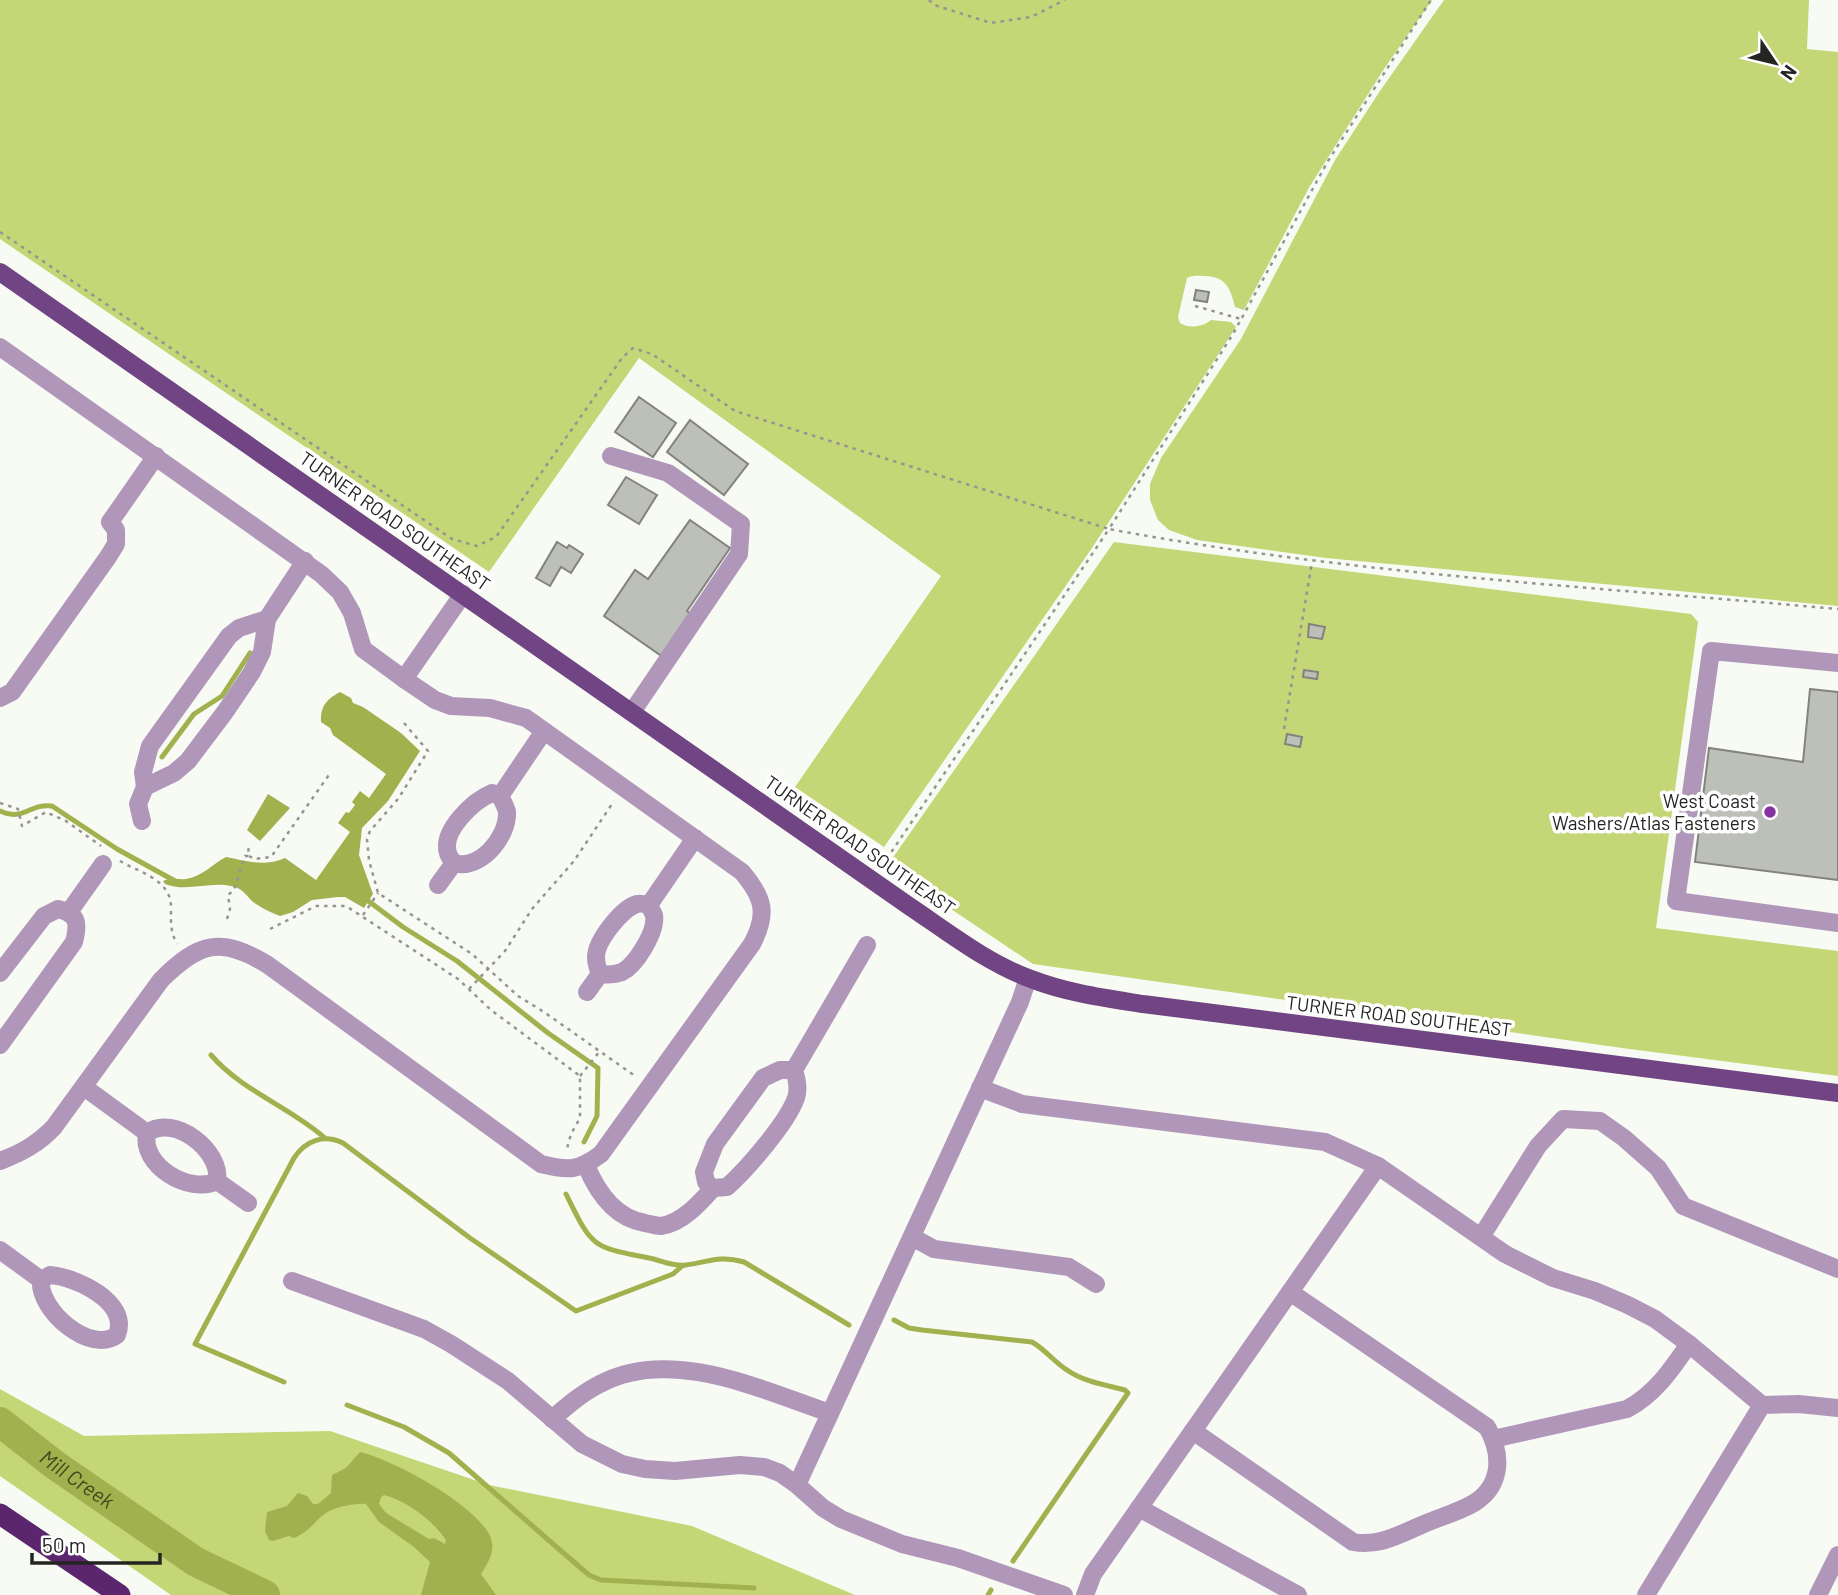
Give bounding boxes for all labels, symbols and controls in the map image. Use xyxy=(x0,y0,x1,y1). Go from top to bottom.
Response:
north arrow xyxy=(1740,28,1810,98)
text: N xyxy=(1776,61,1802,85)
street label: TURNER ROAD SOUTHEAST xyxy=(296,446,495,595)
street label: TURNER ROAD SOUTHEAST xyxy=(761,770,960,919)
place label: West Coast Washers/Atlas Fasteners xyxy=(1552,789,1756,834)
marker: West Coast Washers/Atlas Fasteners xyxy=(1762,804,1778,820)
street label: TURNER ROAD SOUTHEAST xyxy=(1285,990,1513,1041)
water label: Mill Creek xyxy=(35,1444,120,1513)
scale bar xyxy=(32,1522,159,1566)
text: 50 m xyxy=(42,1532,86,1557)

